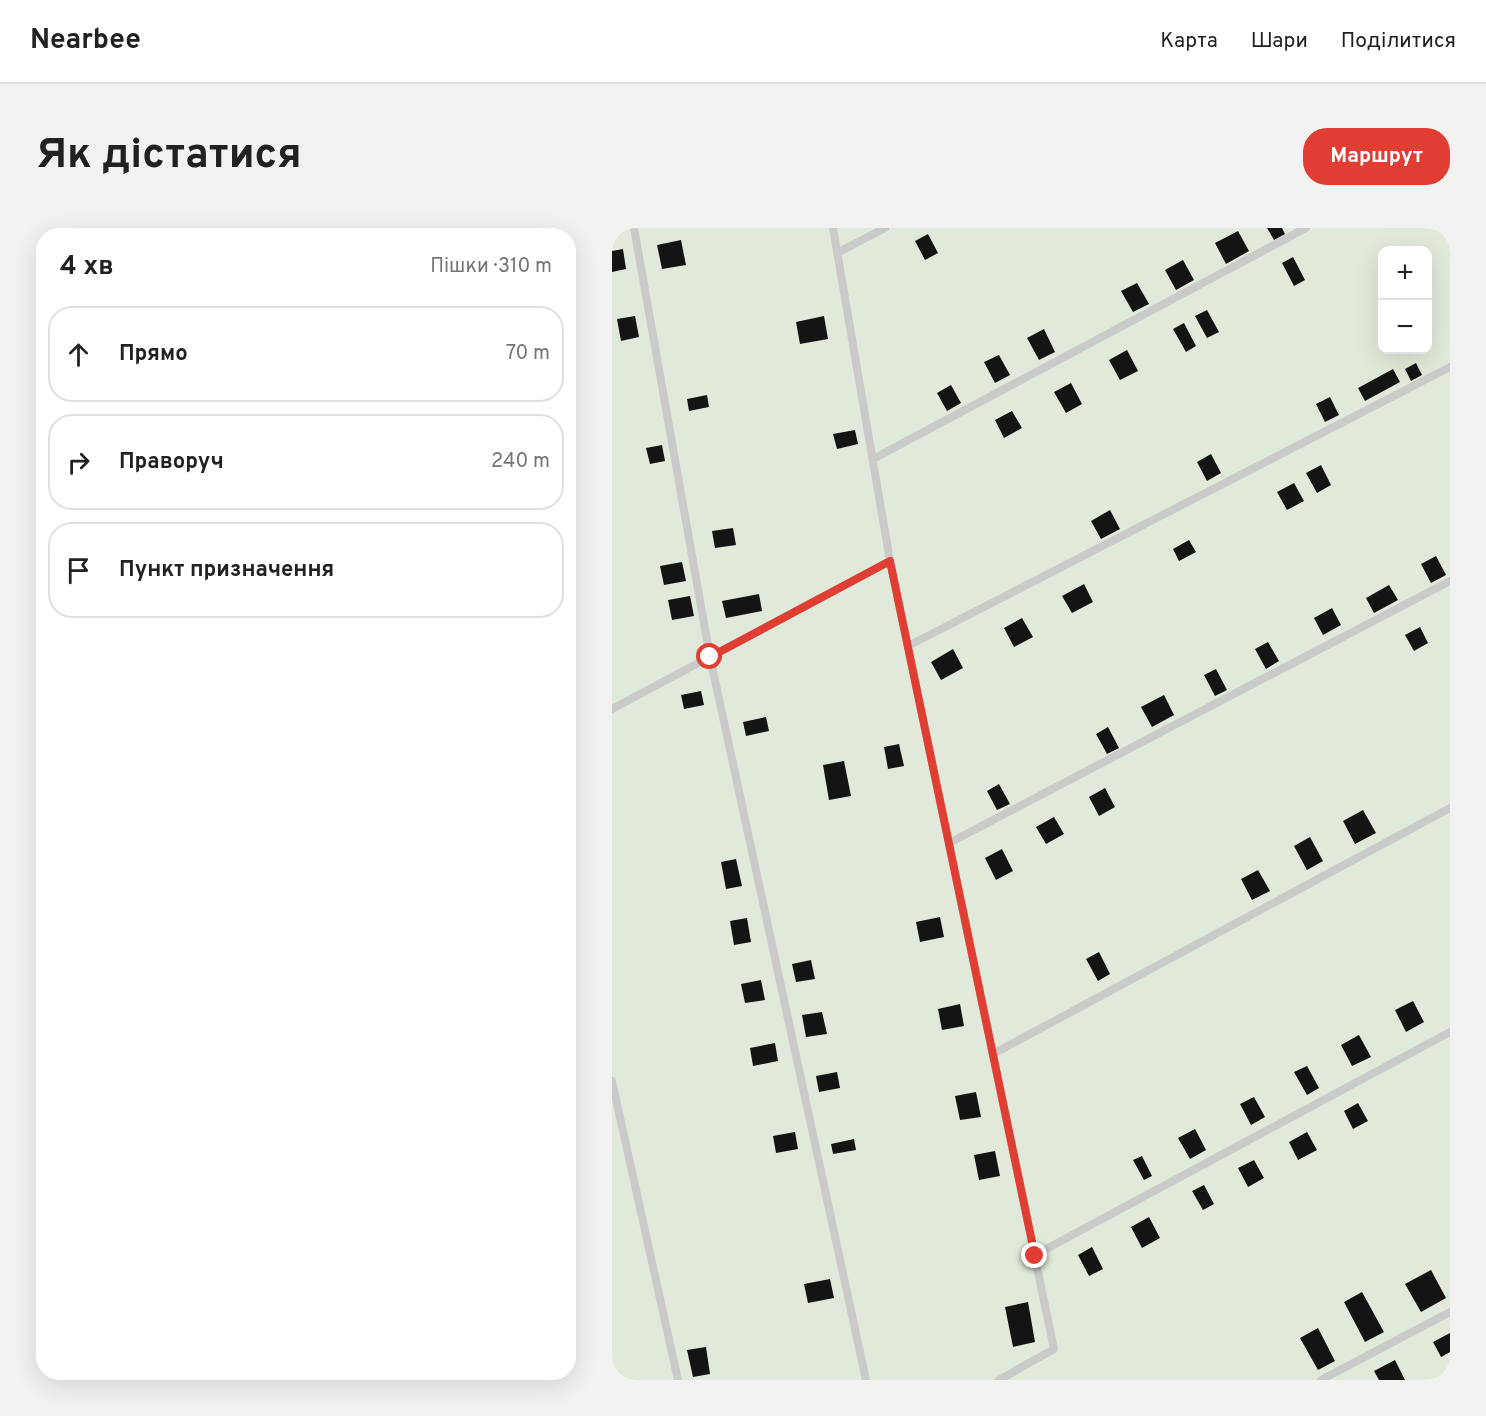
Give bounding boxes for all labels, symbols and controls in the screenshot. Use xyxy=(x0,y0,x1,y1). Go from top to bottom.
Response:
text: Nearbee xyxy=(30,23,141,59)
text: Карта xyxy=(1160,28,1218,55)
text: Шари xyxy=(1251,28,1308,55)
text: Поділитися xyxy=(1341,28,1456,55)
button: Маршрут xyxy=(1303,128,1450,185)
text: Як дістатися xyxy=(36,130,302,183)
map controls xyxy=(1378,246,1432,354)
button: + xyxy=(1378,246,1432,300)
text: 4 хв xyxy=(60,251,114,284)
text: Пішки · 310 m xyxy=(430,254,552,280)
button: − xyxy=(1378,300,1432,354)
icon: ahead xyxy=(62,338,95,371)
text: Прямо xyxy=(119,341,188,368)
text: 70 m xyxy=(506,341,550,367)
icon: right xyxy=(62,446,95,479)
text: Праворуч xyxy=(119,449,224,476)
text: 240 m xyxy=(491,449,550,475)
icon: arrive xyxy=(62,554,95,587)
text: Пункт призначення xyxy=(119,557,334,584)
route start xyxy=(696,643,722,669)
route end xyxy=(1021,1242,1047,1268)

